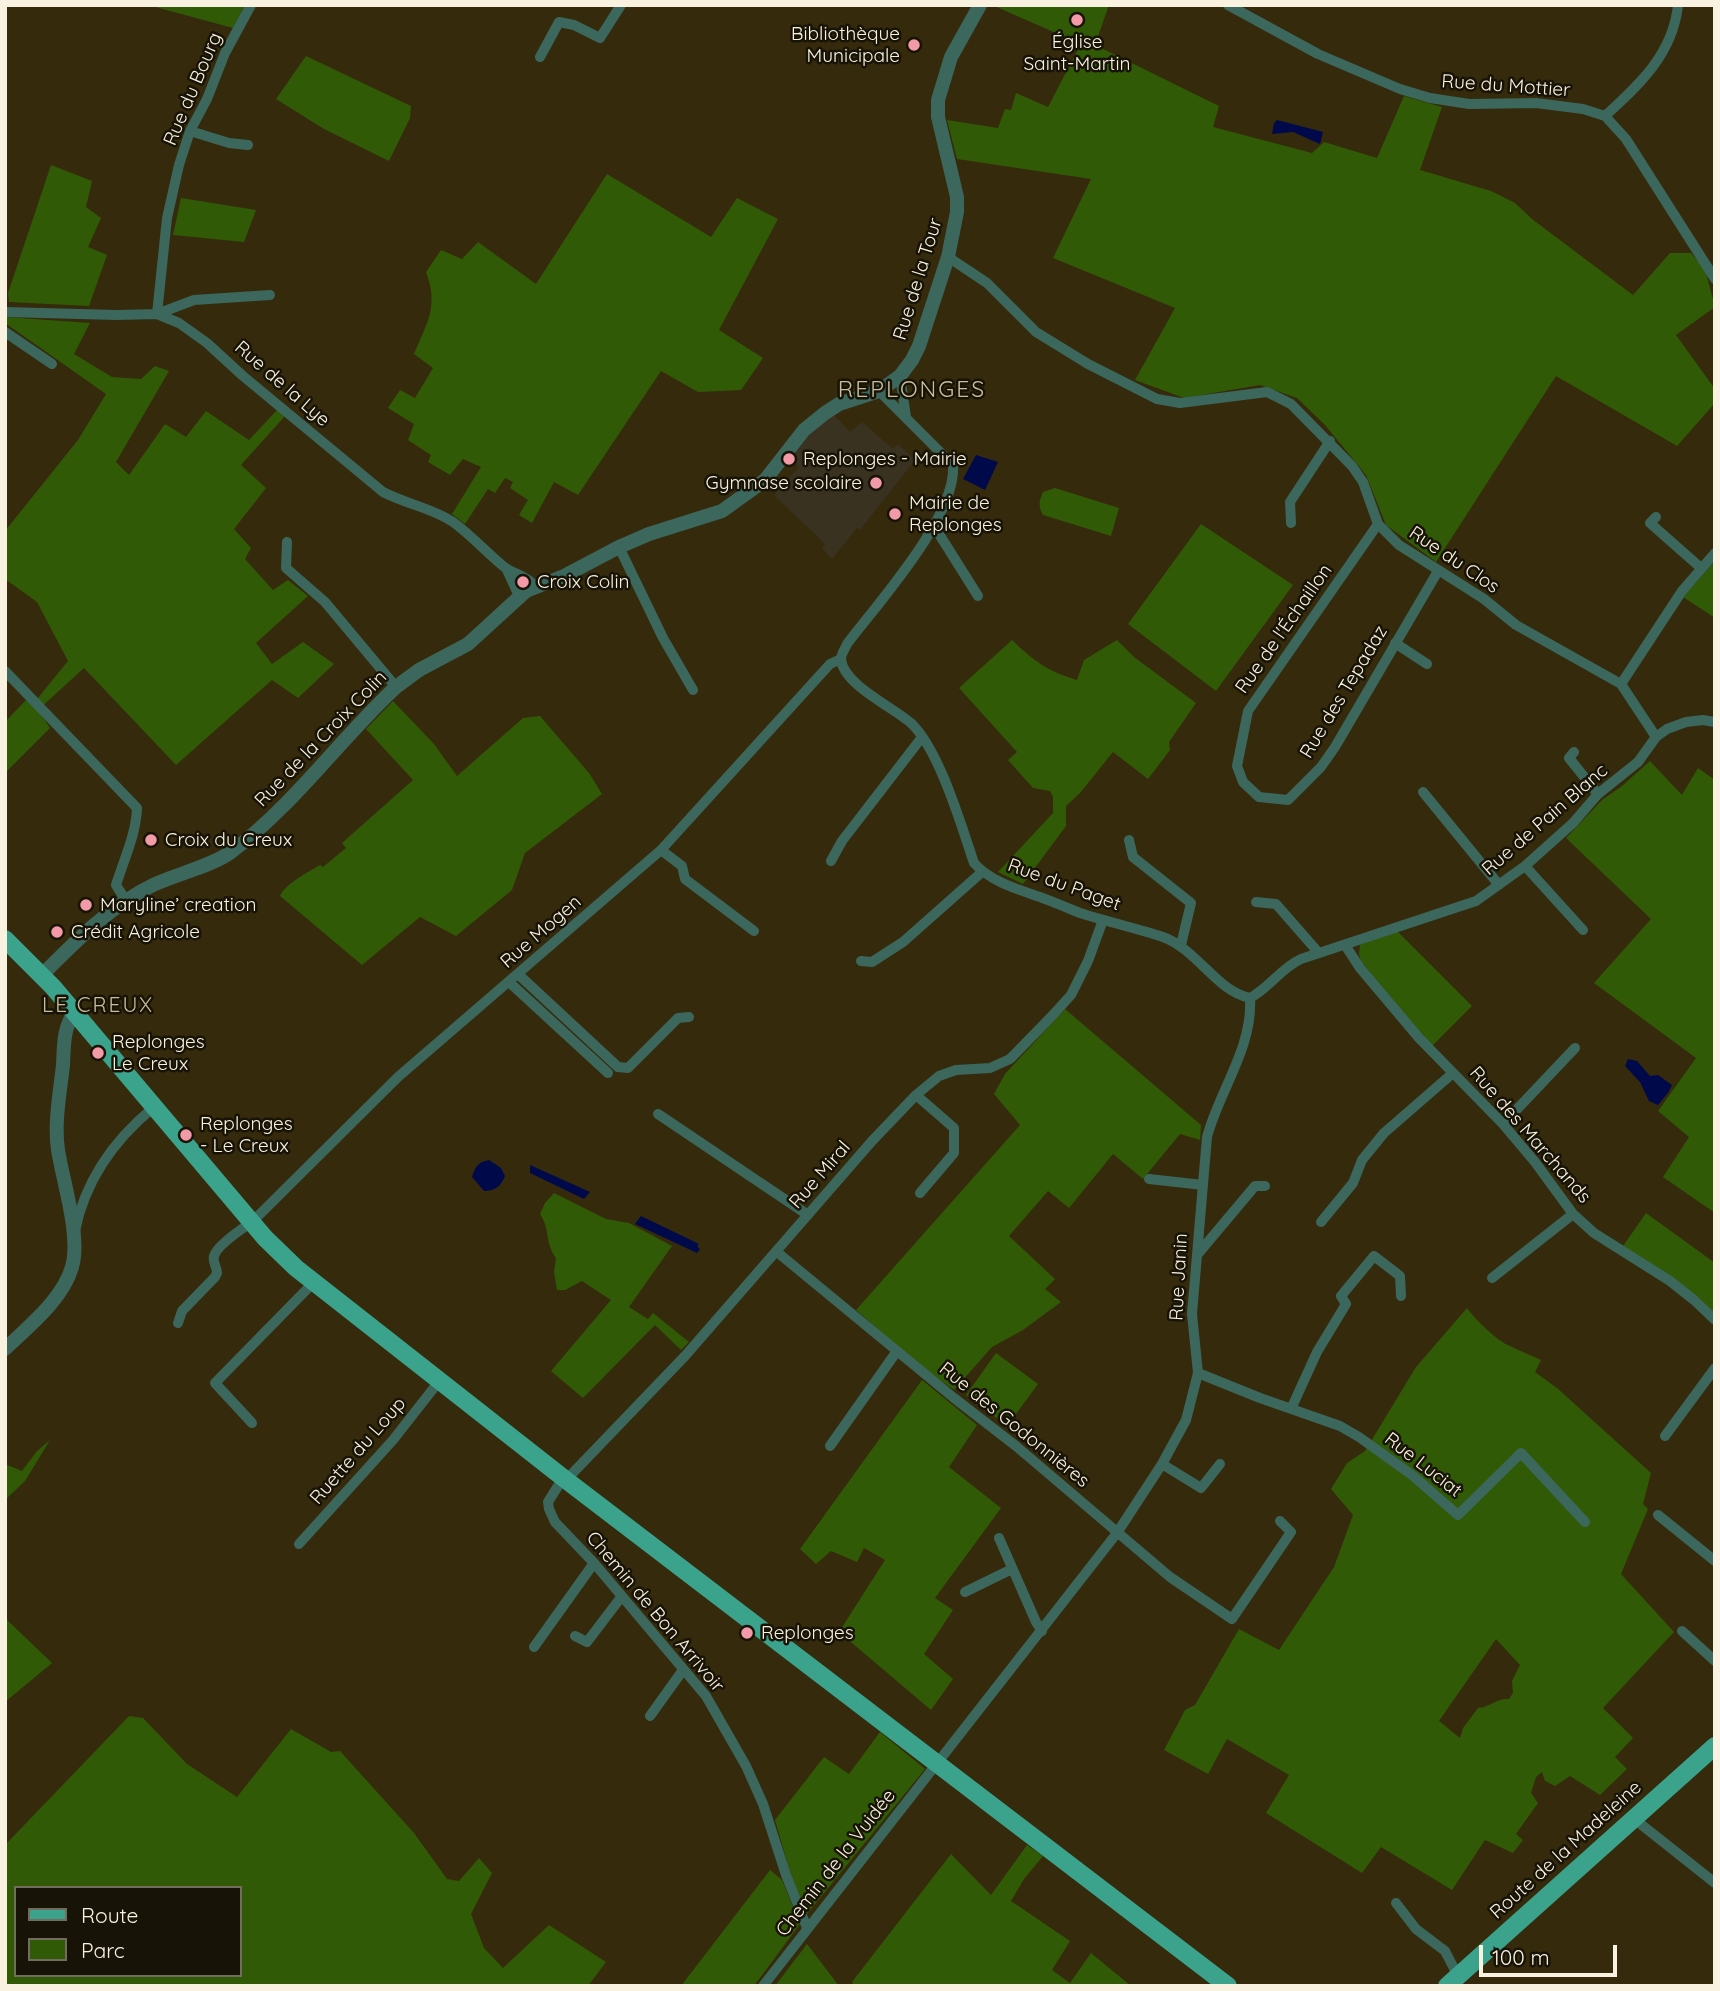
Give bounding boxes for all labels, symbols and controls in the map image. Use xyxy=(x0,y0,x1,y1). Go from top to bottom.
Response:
marker: Église Saint-Martin xyxy=(1069,12,1085,28)
place label: Bibliothèque Municipale xyxy=(791,23,900,67)
street label: Rue du Bourg xyxy=(159,29,227,149)
place label: Église Saint-Martin xyxy=(1023,31,1131,75)
marker: Bibliothèque Municipale xyxy=(906,37,922,53)
street label: Rue du Mottier xyxy=(1441,70,1571,102)
street label: Rue de la Tour xyxy=(889,215,947,343)
street label: Rue de la Lye xyxy=(230,336,334,432)
district label: REPLONGES xyxy=(839,376,985,404)
place label: Replonges - Mairie xyxy=(803,448,967,470)
marker: Replonges - Mairie xyxy=(781,451,797,467)
place label: Gymnase scolaire xyxy=(706,472,862,494)
marker: Gymnase scolaire xyxy=(868,475,884,491)
place label: Mairie de Replonges xyxy=(909,492,1002,536)
marker: Mairie de Replonges xyxy=(887,506,903,522)
street label: Rue du Clos xyxy=(1404,521,1504,599)
street label: Rue de l'Échaillon xyxy=(1231,560,1337,698)
place label: Croix Colin xyxy=(537,571,630,593)
marker: Croix Colin xyxy=(515,574,531,590)
street label: Rue des Tepadaz xyxy=(1295,622,1393,762)
street label: Rue de la Croix Colin xyxy=(250,666,392,812)
street label: Rue de Pain Blanc xyxy=(1478,759,1612,881)
place label: Croix du Creux xyxy=(165,829,292,851)
marker: Croix du Creux xyxy=(143,832,159,848)
street label: Rue du Paget xyxy=(1004,854,1124,916)
street label: Rue Mogen xyxy=(496,891,586,973)
place label: Maryline’ creation xyxy=(100,894,256,916)
marker: Maryline’ creation xyxy=(78,897,94,913)
place label: Crédit Agricole xyxy=(71,921,200,943)
marker: Crédit Agricole xyxy=(49,924,65,940)
district label: LE CREUX xyxy=(43,993,153,1019)
place label: Replonges Le Creux xyxy=(112,1031,205,1075)
marker: Replonges Le Creux xyxy=(90,1045,106,1061)
street label: Rue des Marchands xyxy=(1465,1062,1595,1208)
place label: Replonges - Le Creux xyxy=(200,1113,293,1157)
marker: Replonges - Le Creux xyxy=(178,1127,194,1143)
street label: Rue Miral xyxy=(784,1137,856,1213)
street label: Rue Janin xyxy=(1165,1233,1193,1321)
street label: Rue des Godonnières xyxy=(934,1357,1094,1493)
street label: Ruette du Loup xyxy=(305,1393,411,1509)
street label: Rue Luciat xyxy=(1380,1428,1466,1502)
street label: Chemin de Bon Arrivoir xyxy=(581,1527,729,1697)
place label: Replonges xyxy=(761,1622,854,1644)
marker: Replonges xyxy=(739,1625,755,1641)
street label: Route de la Madeleine xyxy=(1486,1776,1646,1924)
street label: Chemin de la Vuidée xyxy=(772,1785,900,1941)
legend xyxy=(14,1886,242,1977)
text: Route xyxy=(81,1902,138,1928)
scale bar xyxy=(1482,1932,1620,1976)
text: Parc xyxy=(81,1937,125,1963)
text: 100 m xyxy=(1492,1944,1550,1970)

